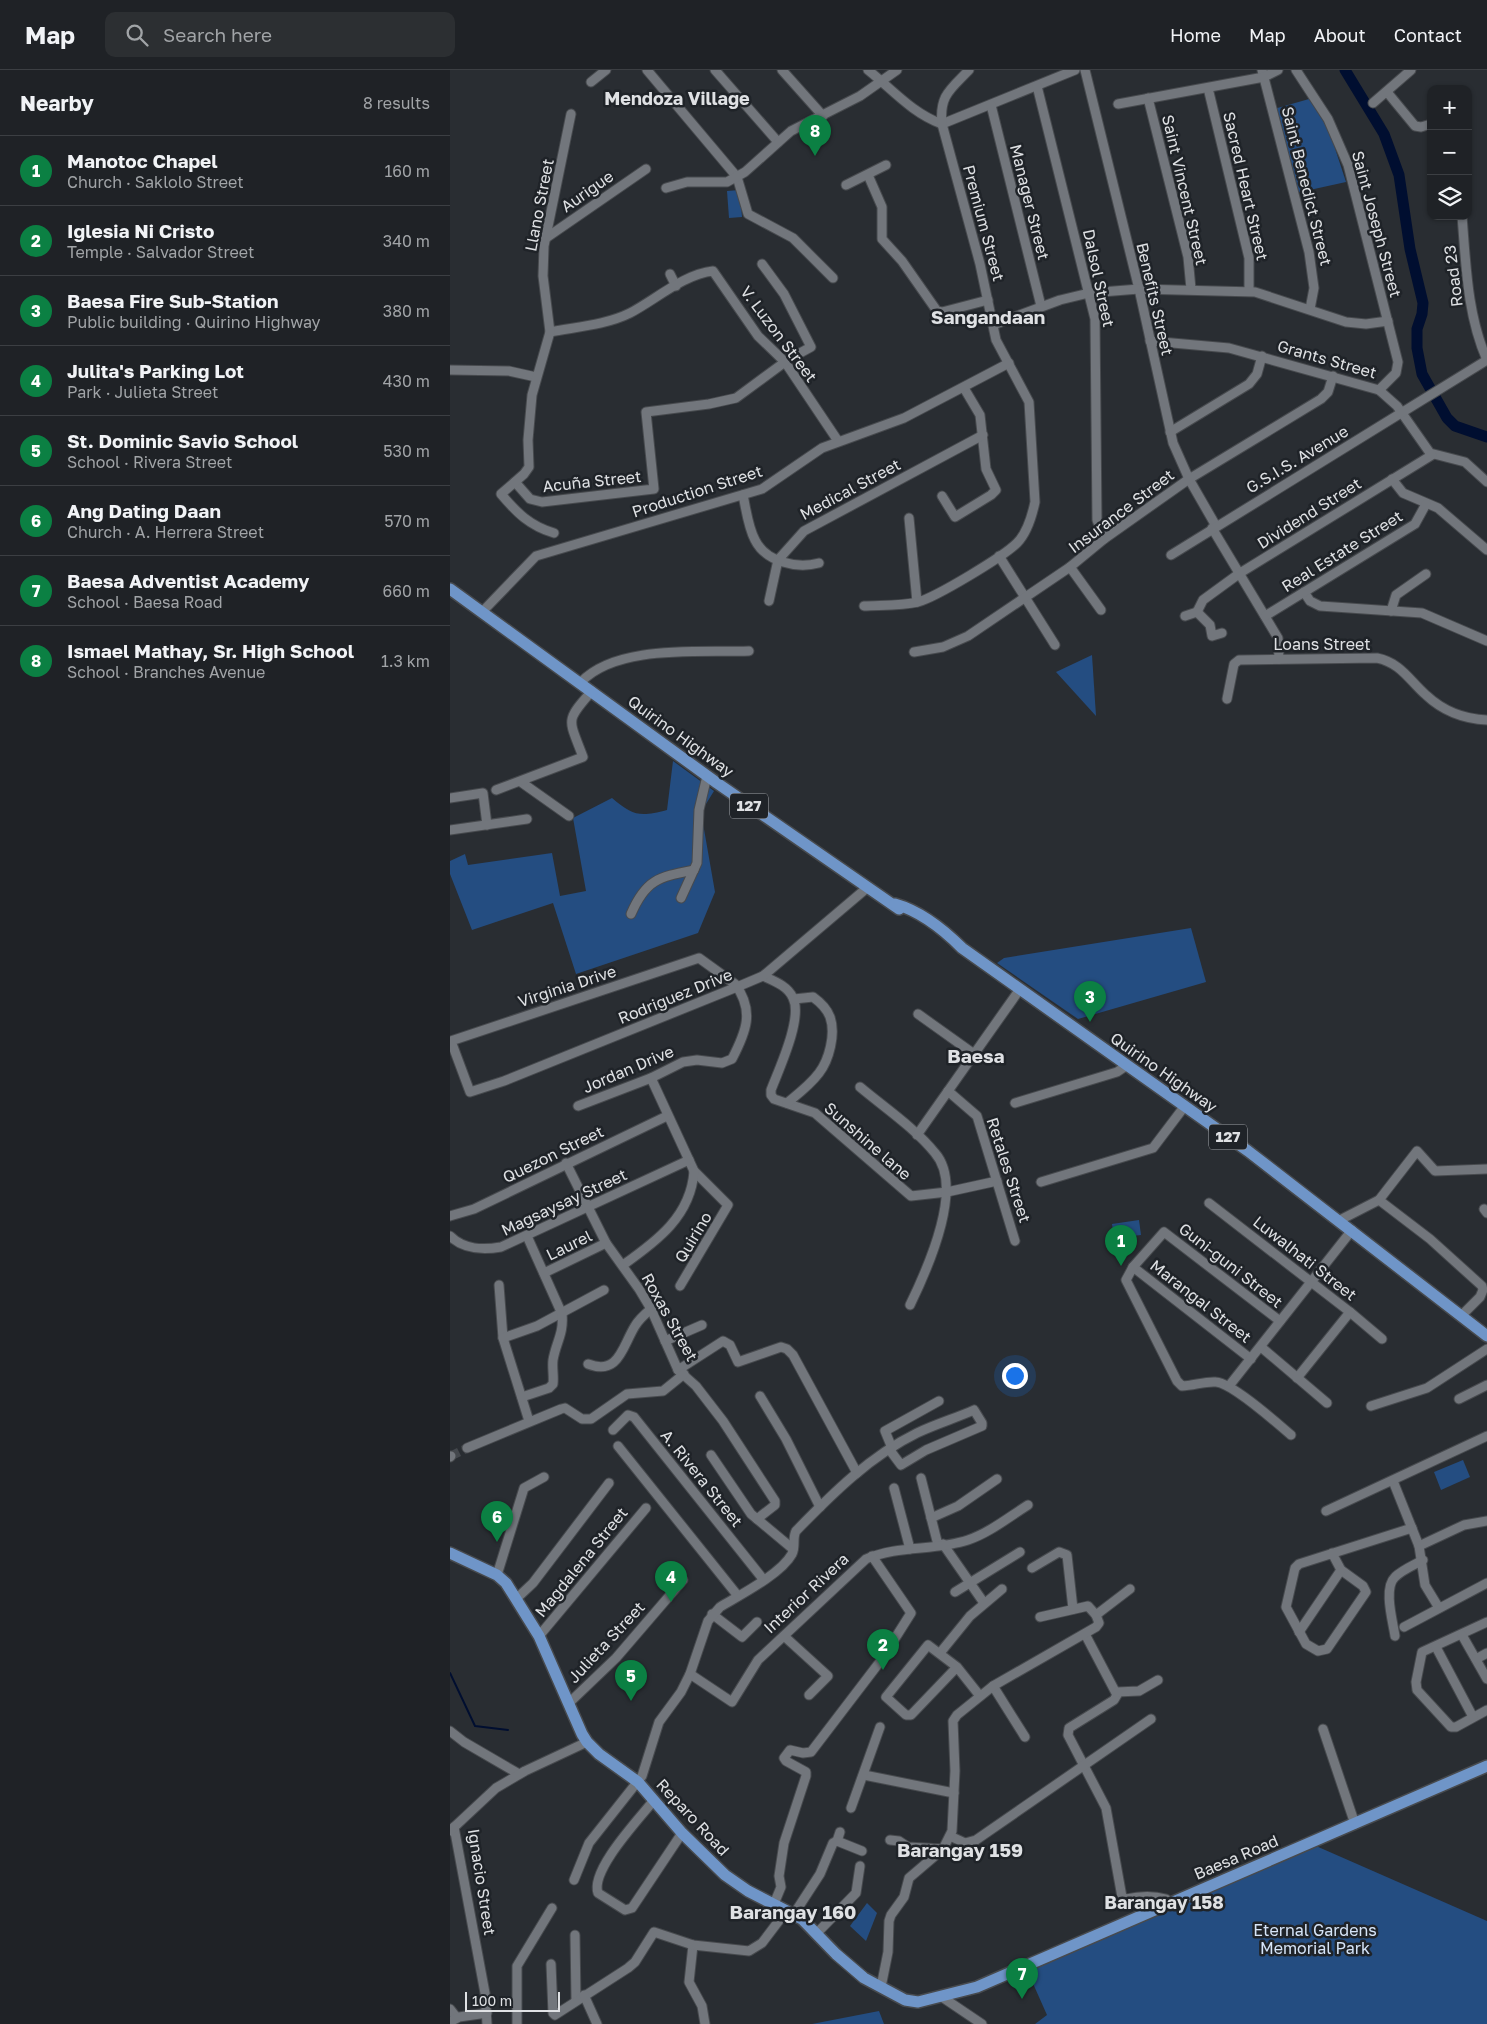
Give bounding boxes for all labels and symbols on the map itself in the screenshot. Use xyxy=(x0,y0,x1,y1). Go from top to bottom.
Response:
district label: Mendoza Village xyxy=(604,87,750,109)
street label: Saint Benedict Street xyxy=(1278,104,1336,268)
street label: Sacred Heart Street xyxy=(1219,110,1273,262)
street label: Saint Vincent Street xyxy=(1158,113,1212,267)
pin: 8 xyxy=(799,115,831,156)
street label: Manager Street xyxy=(1006,142,1054,262)
street label: Saint Joseph Street xyxy=(1348,149,1406,299)
street label: Llano Street xyxy=(520,157,558,253)
street label: Premium Street xyxy=(959,163,1009,283)
street label: Aurigue xyxy=(557,166,617,216)
street label: Dalsol Street xyxy=(1079,227,1119,329)
street label: Benefits Street xyxy=(1132,241,1178,357)
street label: Road 23 xyxy=(1439,244,1467,308)
street label: V. Luzon Street xyxy=(736,282,822,386)
district label: Sangandaan xyxy=(931,305,1045,328)
street label: Grants Street xyxy=(1275,335,1379,383)
street label: G.S.I.S. Avenue xyxy=(1242,421,1352,497)
street label: Medical Street xyxy=(796,454,904,524)
street label: Production Street xyxy=(629,460,765,522)
street label: Insurance Street xyxy=(1064,465,1178,557)
street label: Acuña Street xyxy=(542,466,642,496)
street label: Dividend Street xyxy=(1253,473,1365,553)
street label: Real Estate Street xyxy=(1278,506,1406,596)
street label: Loans Street xyxy=(1273,634,1371,654)
street label: Quirino Highway xyxy=(624,691,738,781)
road number: 127 xyxy=(730,794,768,818)
street label: Virginia Drive xyxy=(515,961,619,1011)
street label: Rodriguez Drive xyxy=(615,964,735,1028)
pin: 3 xyxy=(1074,981,1106,1022)
street label: Quirino Highway xyxy=(1107,1028,1221,1116)
street label: Jordan Drive xyxy=(579,1041,677,1097)
district label: Baesa xyxy=(947,1044,1005,1067)
street label: Sunshine lane xyxy=(820,1098,916,1184)
street label: Retales Street xyxy=(983,1115,1035,1225)
street label: Quezon Street xyxy=(499,1121,607,1187)
road number: 127 xyxy=(1209,1124,1247,1150)
street label: Magsaysay Street xyxy=(498,1164,630,1240)
street label: Quirino xyxy=(670,1208,716,1266)
street label: Luwalhati Street xyxy=(1249,1211,1361,1305)
street label: Guni-guni Street xyxy=(1175,1218,1287,1312)
street label: Laurel xyxy=(543,1225,595,1265)
pin: 1 xyxy=(1105,1225,1137,1266)
street label: Marangal Street xyxy=(1146,1255,1256,1347)
street label: Roxas Street xyxy=(638,1270,702,1364)
your location xyxy=(1002,1363,1028,1389)
street label: A. Rivera Street xyxy=(657,1425,747,1531)
pin: 6 xyxy=(481,1501,513,1542)
street label: Magdalena Street xyxy=(530,1503,632,1621)
street label: Interior Rivera xyxy=(759,1549,853,1637)
pin: 4 xyxy=(655,1561,687,1602)
street label: Julieta Street xyxy=(563,1597,649,1687)
pin: 2 xyxy=(867,1629,899,1670)
pin: 5 xyxy=(615,1660,647,1701)
street label: Reparo Road xyxy=(652,1774,734,1860)
street label: Ignacio Street xyxy=(464,1827,500,1937)
street label: Baesa Road xyxy=(1191,1830,1281,1884)
district label: Barangay 159 xyxy=(897,1838,1023,1861)
district label: Barangay 158 xyxy=(1104,1891,1224,1913)
district label: Barangay 160 xyxy=(730,1900,856,1923)
park label: Eternal Gardens Memorial Park xyxy=(1253,1920,1377,1958)
pin: 7 xyxy=(1006,1958,1038,1999)
scale bar xyxy=(465,1989,560,2012)

